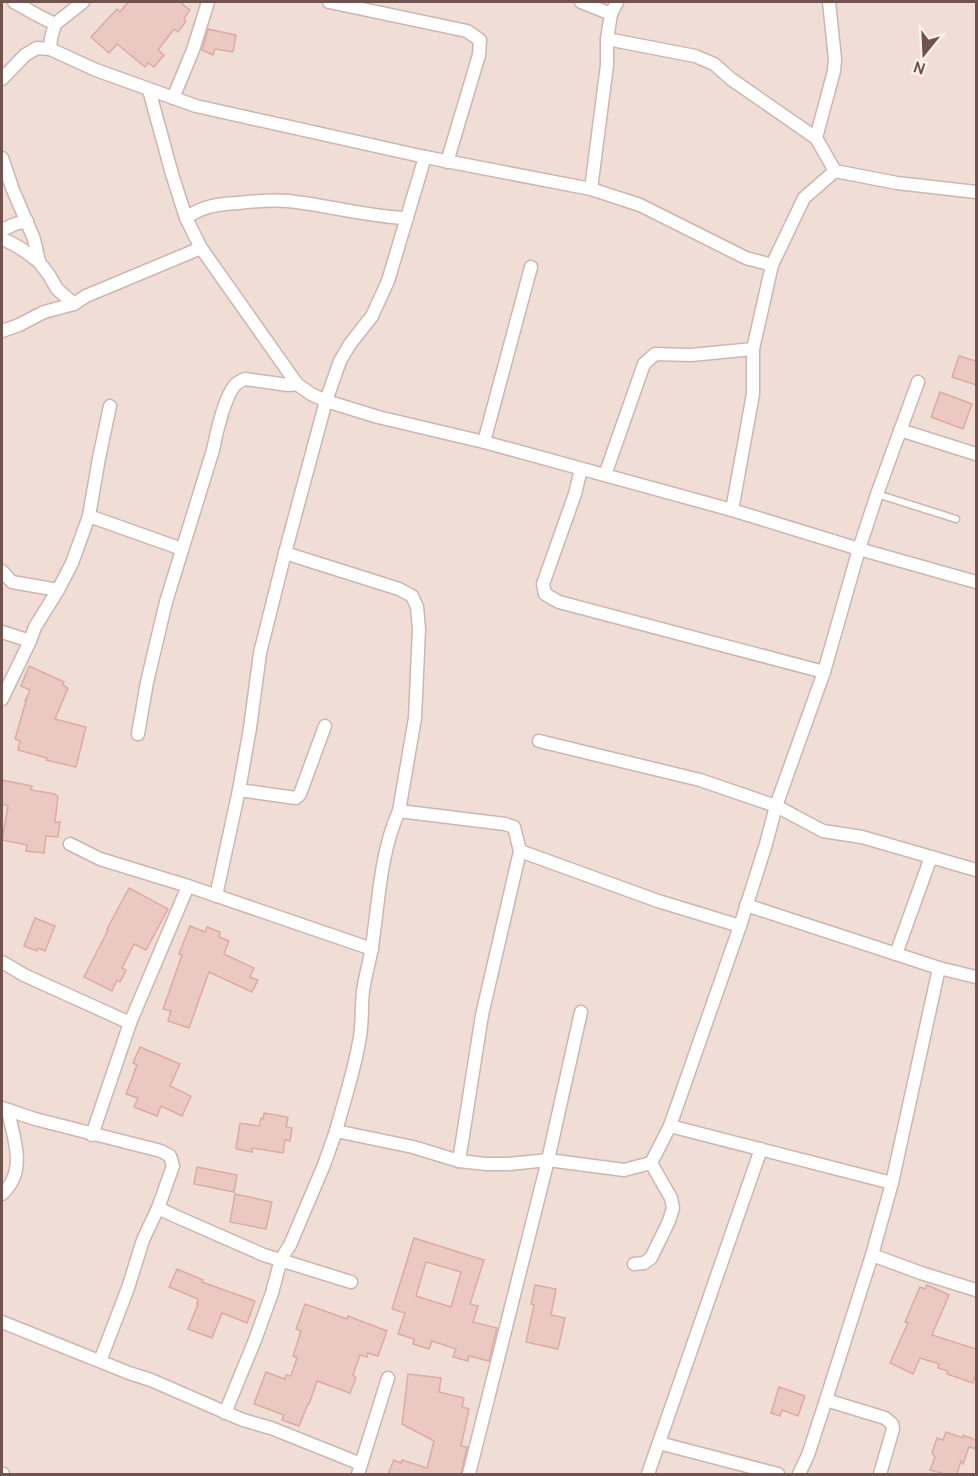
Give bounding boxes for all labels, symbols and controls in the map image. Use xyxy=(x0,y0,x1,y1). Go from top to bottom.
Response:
north arrow xyxy=(894,24,954,84)
text: N xyxy=(911,57,928,79)

